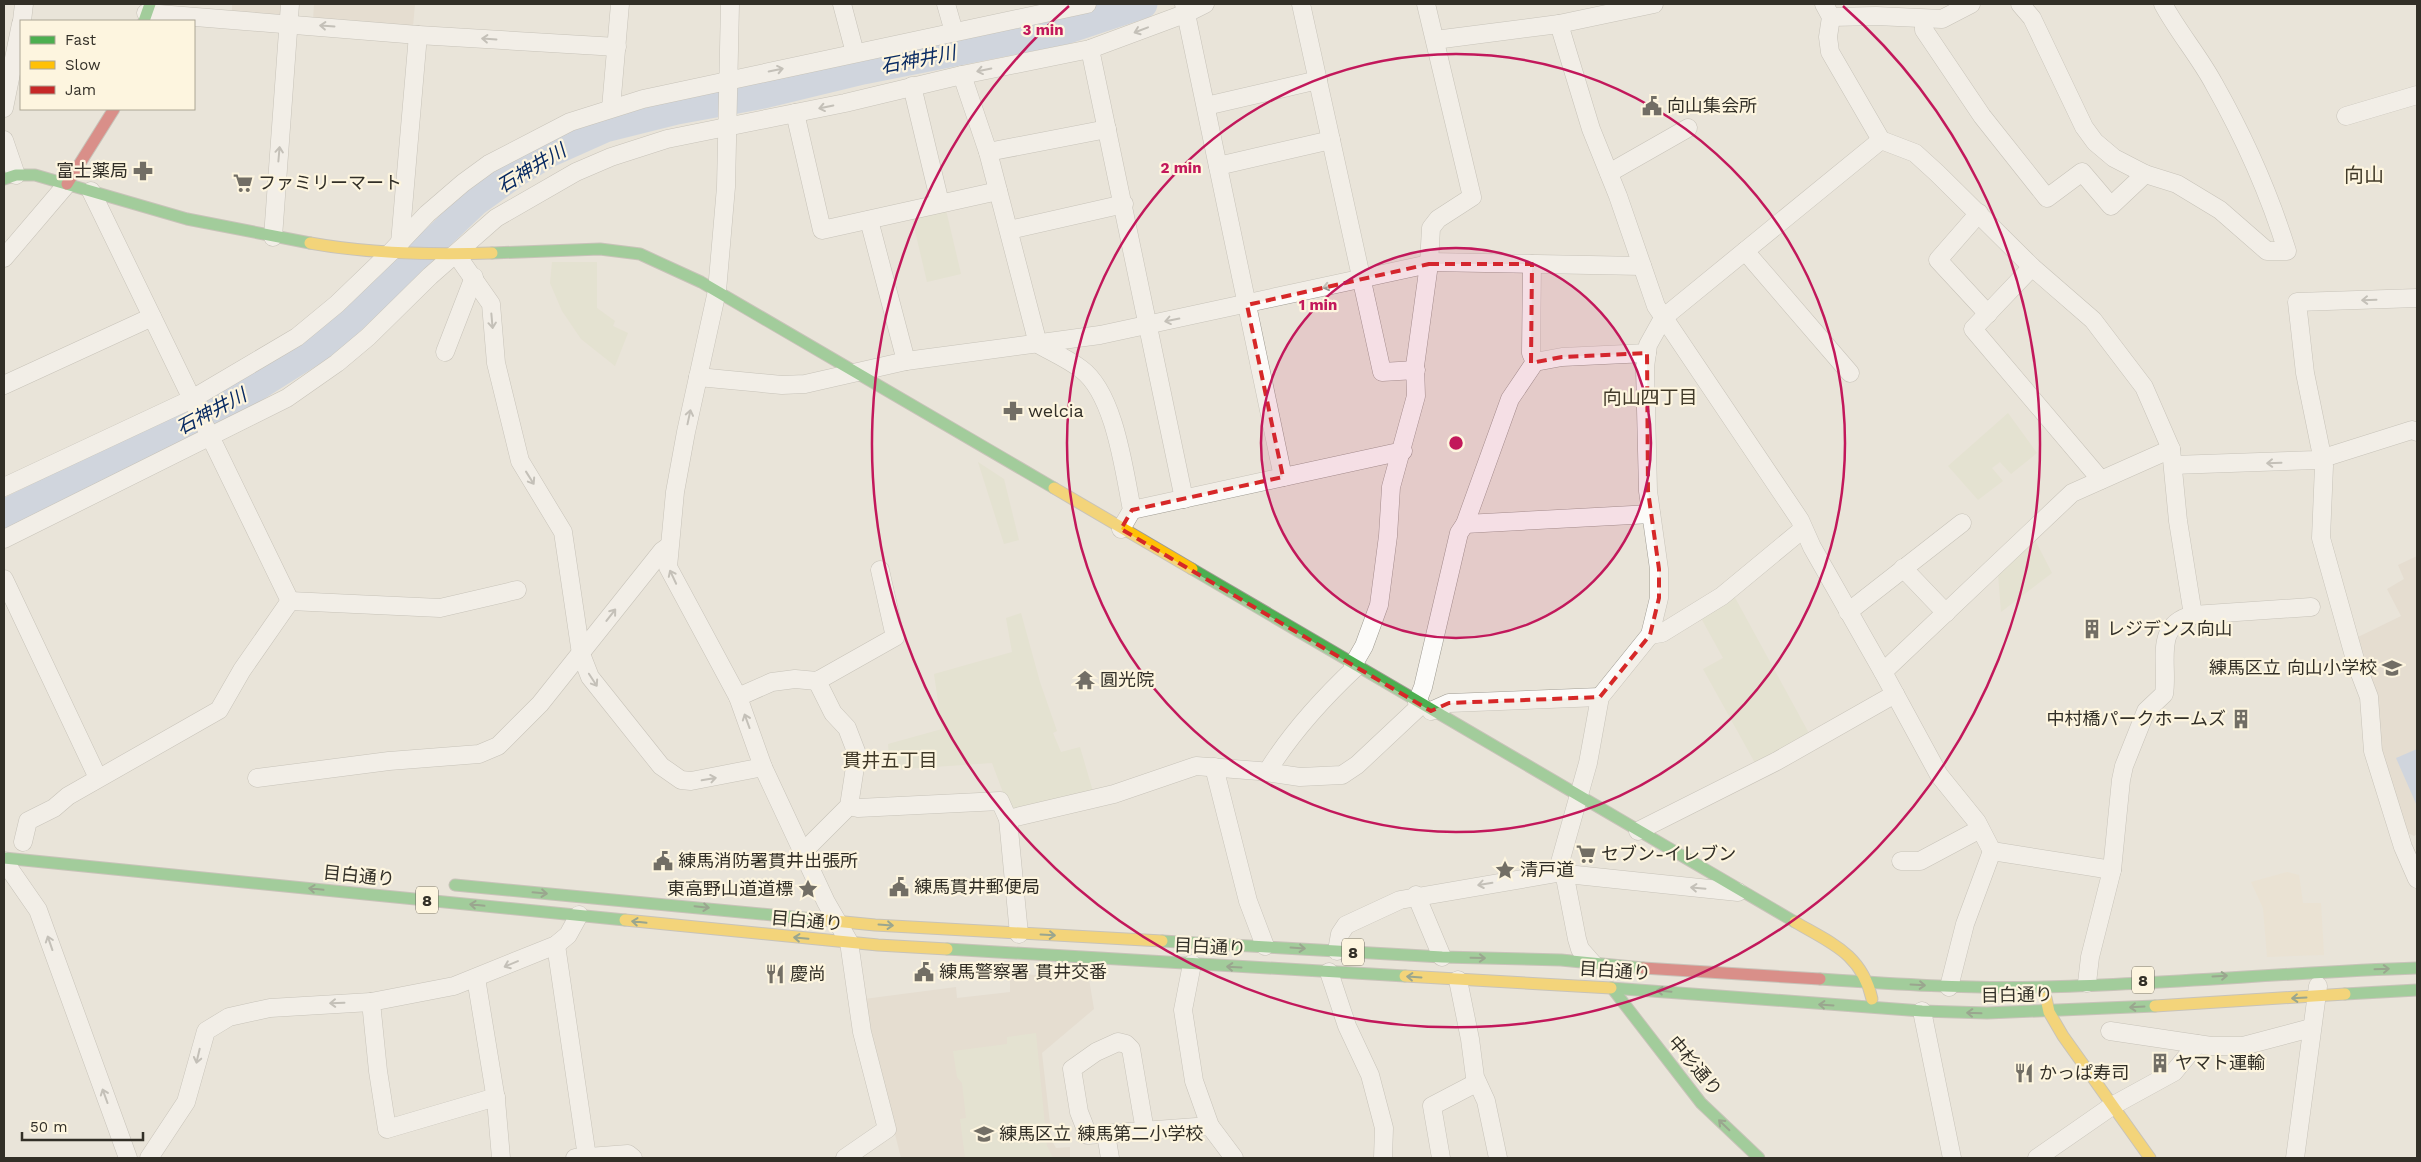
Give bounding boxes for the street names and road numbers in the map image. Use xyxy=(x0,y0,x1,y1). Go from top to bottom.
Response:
street label: 目白通り xyxy=(322,861,396,890)
road number: 8 xyxy=(416,886,438,914)
street label: 目白通り xyxy=(770,907,844,934)
street label: 目白通り xyxy=(1174,934,1247,959)
road number: 8 xyxy=(1342,939,1364,966)
street label: 目白通り xyxy=(1578,958,1652,983)
road number: 8 xyxy=(2132,966,2154,994)
street label: 目白通り xyxy=(1981,983,2053,1006)
street label: 中杉通り xyxy=(1664,1031,1727,1100)

